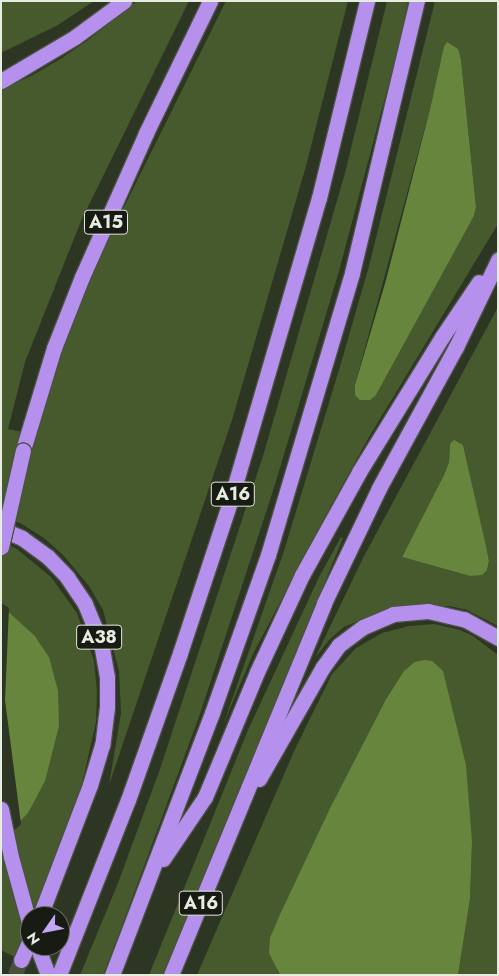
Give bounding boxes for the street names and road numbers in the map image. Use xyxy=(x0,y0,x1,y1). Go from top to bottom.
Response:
road number: A15 xyxy=(84,206,128,238)
road number: A16 xyxy=(210,478,256,509)
road number: A38 xyxy=(75,622,123,652)
road number: A16 xyxy=(178,888,224,918)

